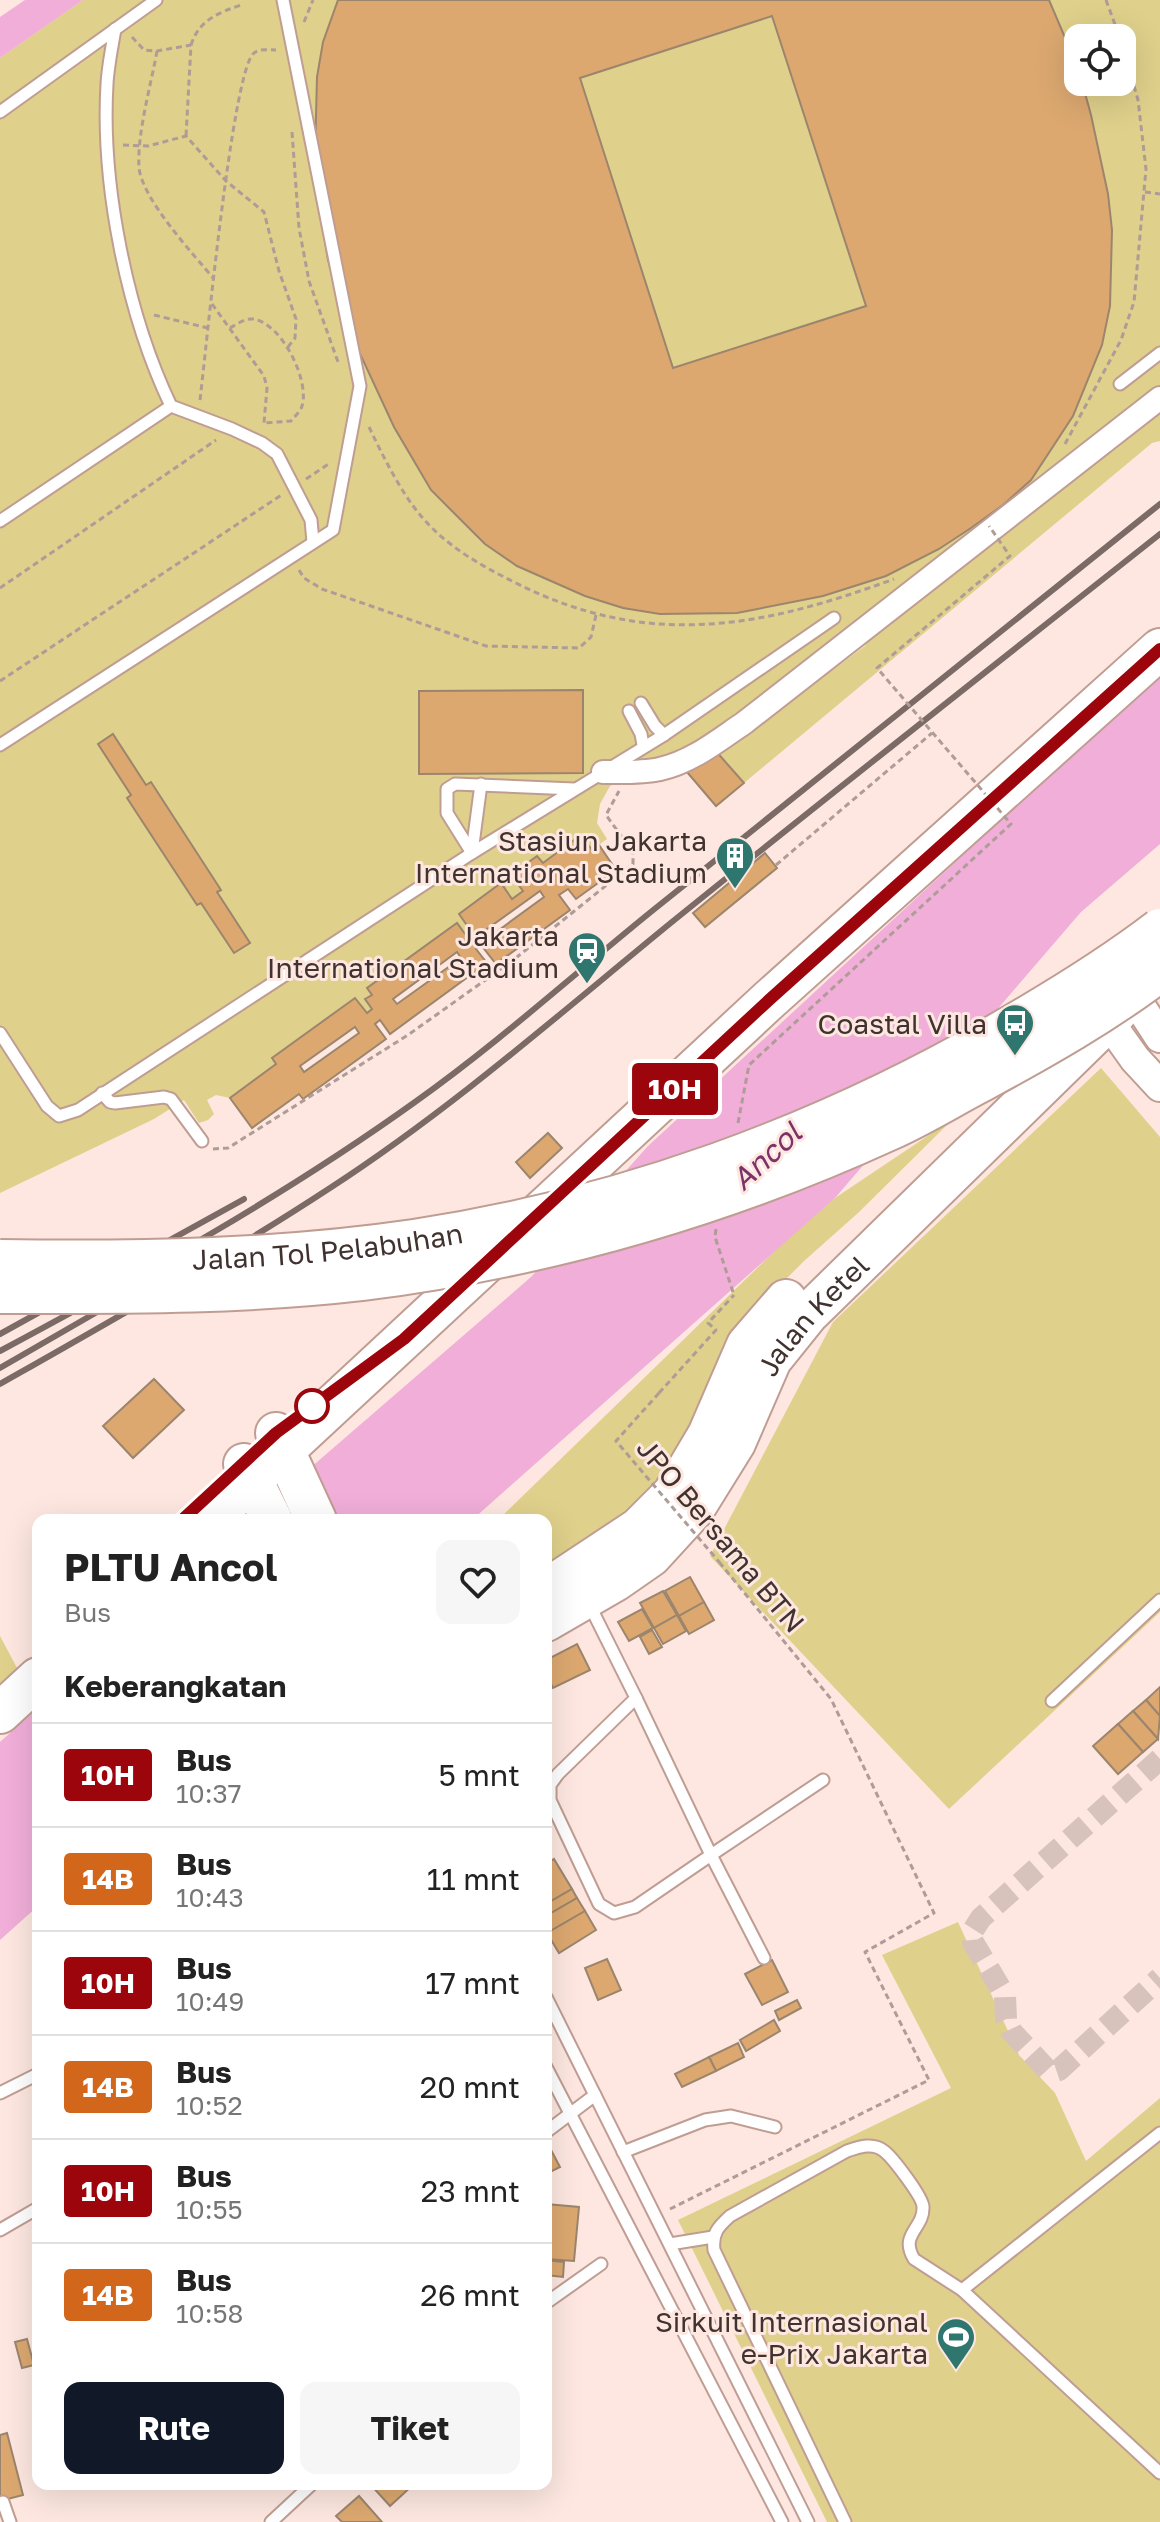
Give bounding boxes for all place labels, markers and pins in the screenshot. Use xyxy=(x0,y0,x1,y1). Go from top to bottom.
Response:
place label: Stasiun Jakarta International Stadium xyxy=(415,824,707,889)
building icon: Stasiun Jakarta International Stadium xyxy=(714,835,756,890)
place label: Jakarta International Stadium xyxy=(267,919,559,984)
station icon: Jakarta International Stadium xyxy=(566,930,608,985)
bus stop icon: Coastal Villa xyxy=(994,1002,1036,1057)
place label: Coastal Villa xyxy=(818,1007,987,1040)
unlabelled marker xyxy=(295,1389,329,1423)
place label: Sirkuit Internasional e-Prix Jakarta xyxy=(655,2305,928,2370)
sports icon: Sirkuit Internasional e-Prix Jakarta xyxy=(935,2316,977,2371)

